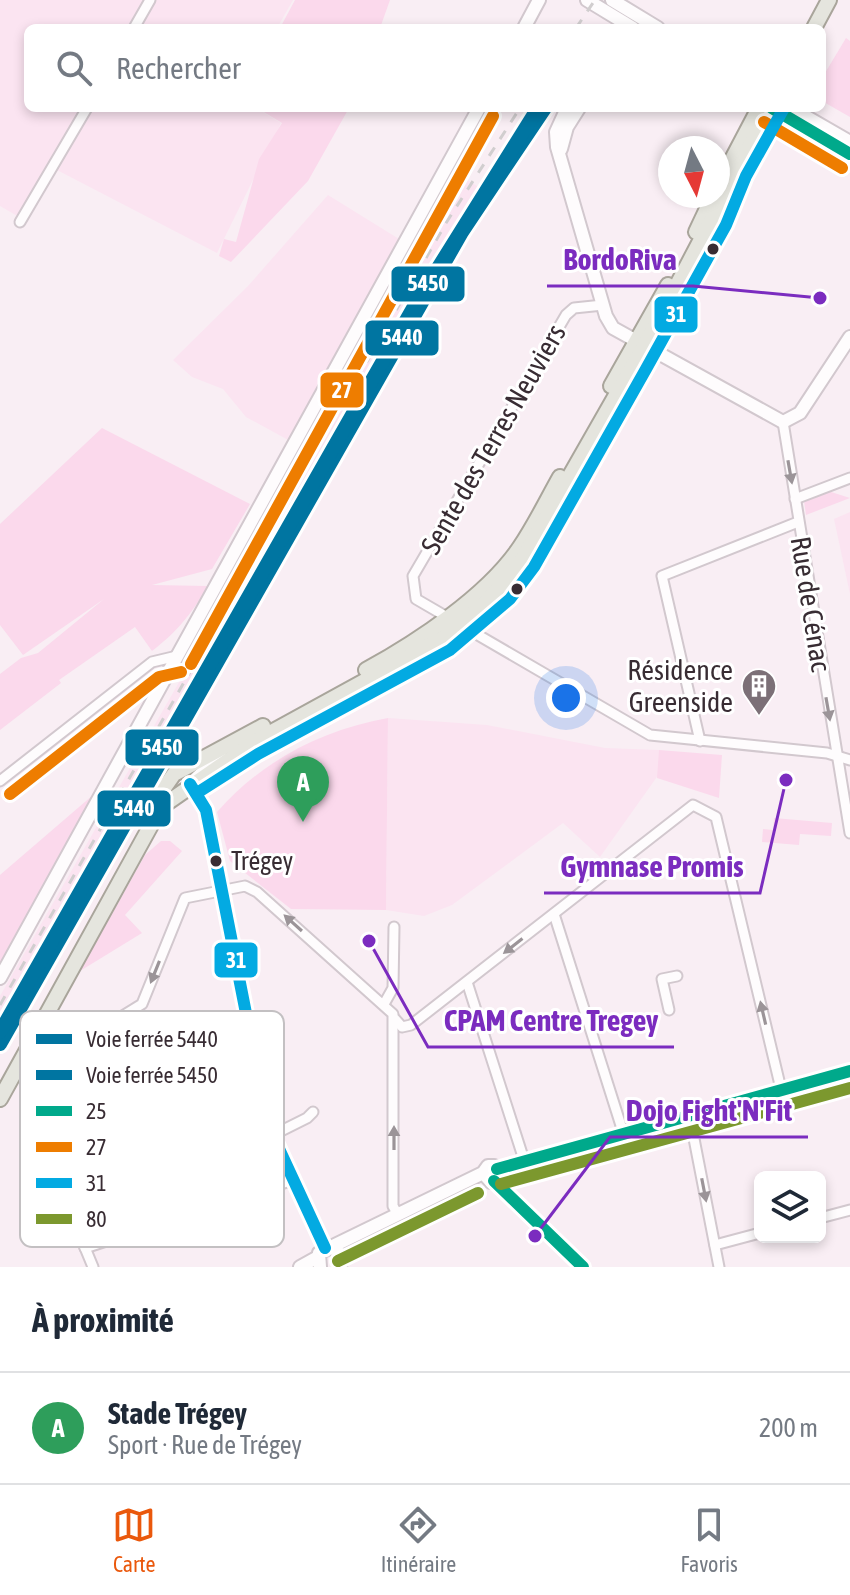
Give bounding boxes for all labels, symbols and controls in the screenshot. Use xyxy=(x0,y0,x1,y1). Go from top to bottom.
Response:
search box xyxy=(24,24,826,112)
icon: search xyxy=(52,46,96,90)
text: Rechercher xyxy=(116,51,241,85)
north arrow xyxy=(658,136,730,208)
callout: BordoRiva xyxy=(547,232,693,286)
unlabelled marker xyxy=(705,241,721,257)
text: BordoRiva xyxy=(563,242,677,276)
line badge: 5450 xyxy=(390,265,466,303)
text: 5450 xyxy=(407,270,449,296)
line badge: 31 xyxy=(653,295,699,334)
text: 31 xyxy=(666,301,686,327)
street label: Sente des Terres Neuviers xyxy=(414,318,572,560)
line badge: 5440 xyxy=(364,319,440,357)
text: 5440 xyxy=(381,324,423,350)
line badge: 27 xyxy=(319,371,365,409)
text: 27 xyxy=(332,377,352,403)
one-way arrow xyxy=(784,460,797,485)
street label: Rue de Cénac xyxy=(785,534,838,674)
unlabelled marker xyxy=(509,581,525,597)
place label: Résidence Greenside xyxy=(627,654,733,718)
building icon: Résidence Greenside xyxy=(740,667,778,717)
your location xyxy=(546,678,586,718)
one-way arrow xyxy=(823,697,835,722)
line badge: 5450 xyxy=(124,728,200,767)
text: 5450 xyxy=(141,734,183,760)
pin: A xyxy=(277,756,329,822)
line badge: 5440 xyxy=(96,789,172,828)
text: 5440 xyxy=(113,795,155,821)
callout: Gymnase Promis xyxy=(544,839,760,893)
place label: Trégey xyxy=(231,846,294,876)
text: Gymnase Promis xyxy=(560,849,744,883)
marker: Trégey xyxy=(208,853,224,869)
one-way arrow xyxy=(283,915,302,933)
one-way arrow xyxy=(503,937,523,953)
line badge: 31 xyxy=(213,941,259,979)
text: 31 xyxy=(226,947,246,973)
one-way arrow xyxy=(148,960,161,984)
callout: CPAM Centre Tregey xyxy=(428,993,674,1047)
one-way arrow xyxy=(756,1000,769,1025)
text: CPAM Centre Tregey xyxy=(444,1003,659,1037)
legend xyxy=(20,1011,284,1247)
text: Voie ferrée 5440 xyxy=(86,1026,218,1052)
text: Voie ferrée 5450 xyxy=(86,1062,218,1088)
callout: Dojo Fight'N'Fit xyxy=(610,1083,808,1137)
text: Dojo Fight'N'Fit xyxy=(626,1093,792,1127)
text: 25 xyxy=(86,1098,107,1124)
one-way arrow xyxy=(388,1125,400,1150)
text: 27 xyxy=(86,1134,107,1160)
text: 31 xyxy=(86,1170,107,1196)
map controls xyxy=(754,1171,826,1243)
button: layers xyxy=(754,1171,826,1243)
one-way arrow xyxy=(698,1177,710,1202)
text: 80 xyxy=(86,1206,107,1232)
text: À proximité xyxy=(32,1300,174,1339)
text: Stade Trégey xyxy=(108,1396,247,1430)
text: A xyxy=(52,1413,64,1443)
text: 200 m xyxy=(759,1413,818,1443)
text: Sport · Rue de Trégey xyxy=(108,1430,302,1460)
tab: Carte xyxy=(112,1503,156,1577)
tab: Itinéraire xyxy=(381,1503,456,1577)
tab: Favoris xyxy=(681,1503,738,1577)

